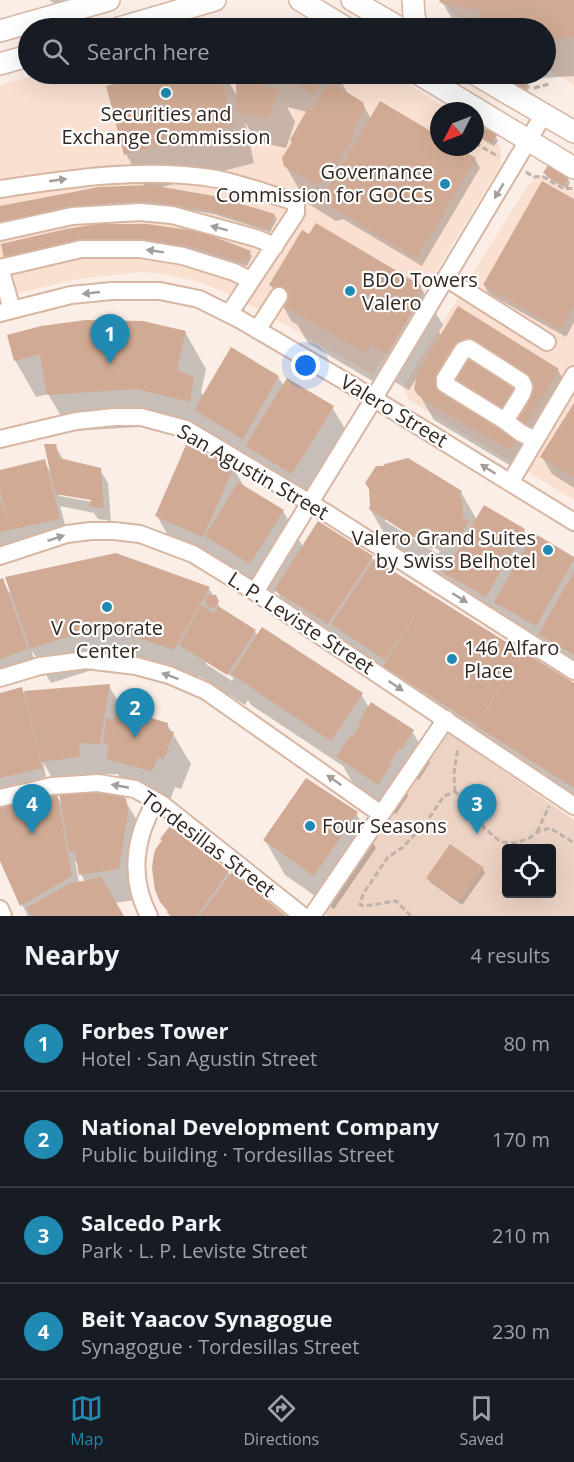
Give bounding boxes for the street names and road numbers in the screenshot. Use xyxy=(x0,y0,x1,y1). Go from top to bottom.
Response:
street label: Valero Street xyxy=(336,368,453,453)
street label: San Agustin Street xyxy=(173,417,334,526)
street label: L. P. Leviste Street xyxy=(223,565,380,680)
street label: Tordesillas Street xyxy=(136,784,281,903)

